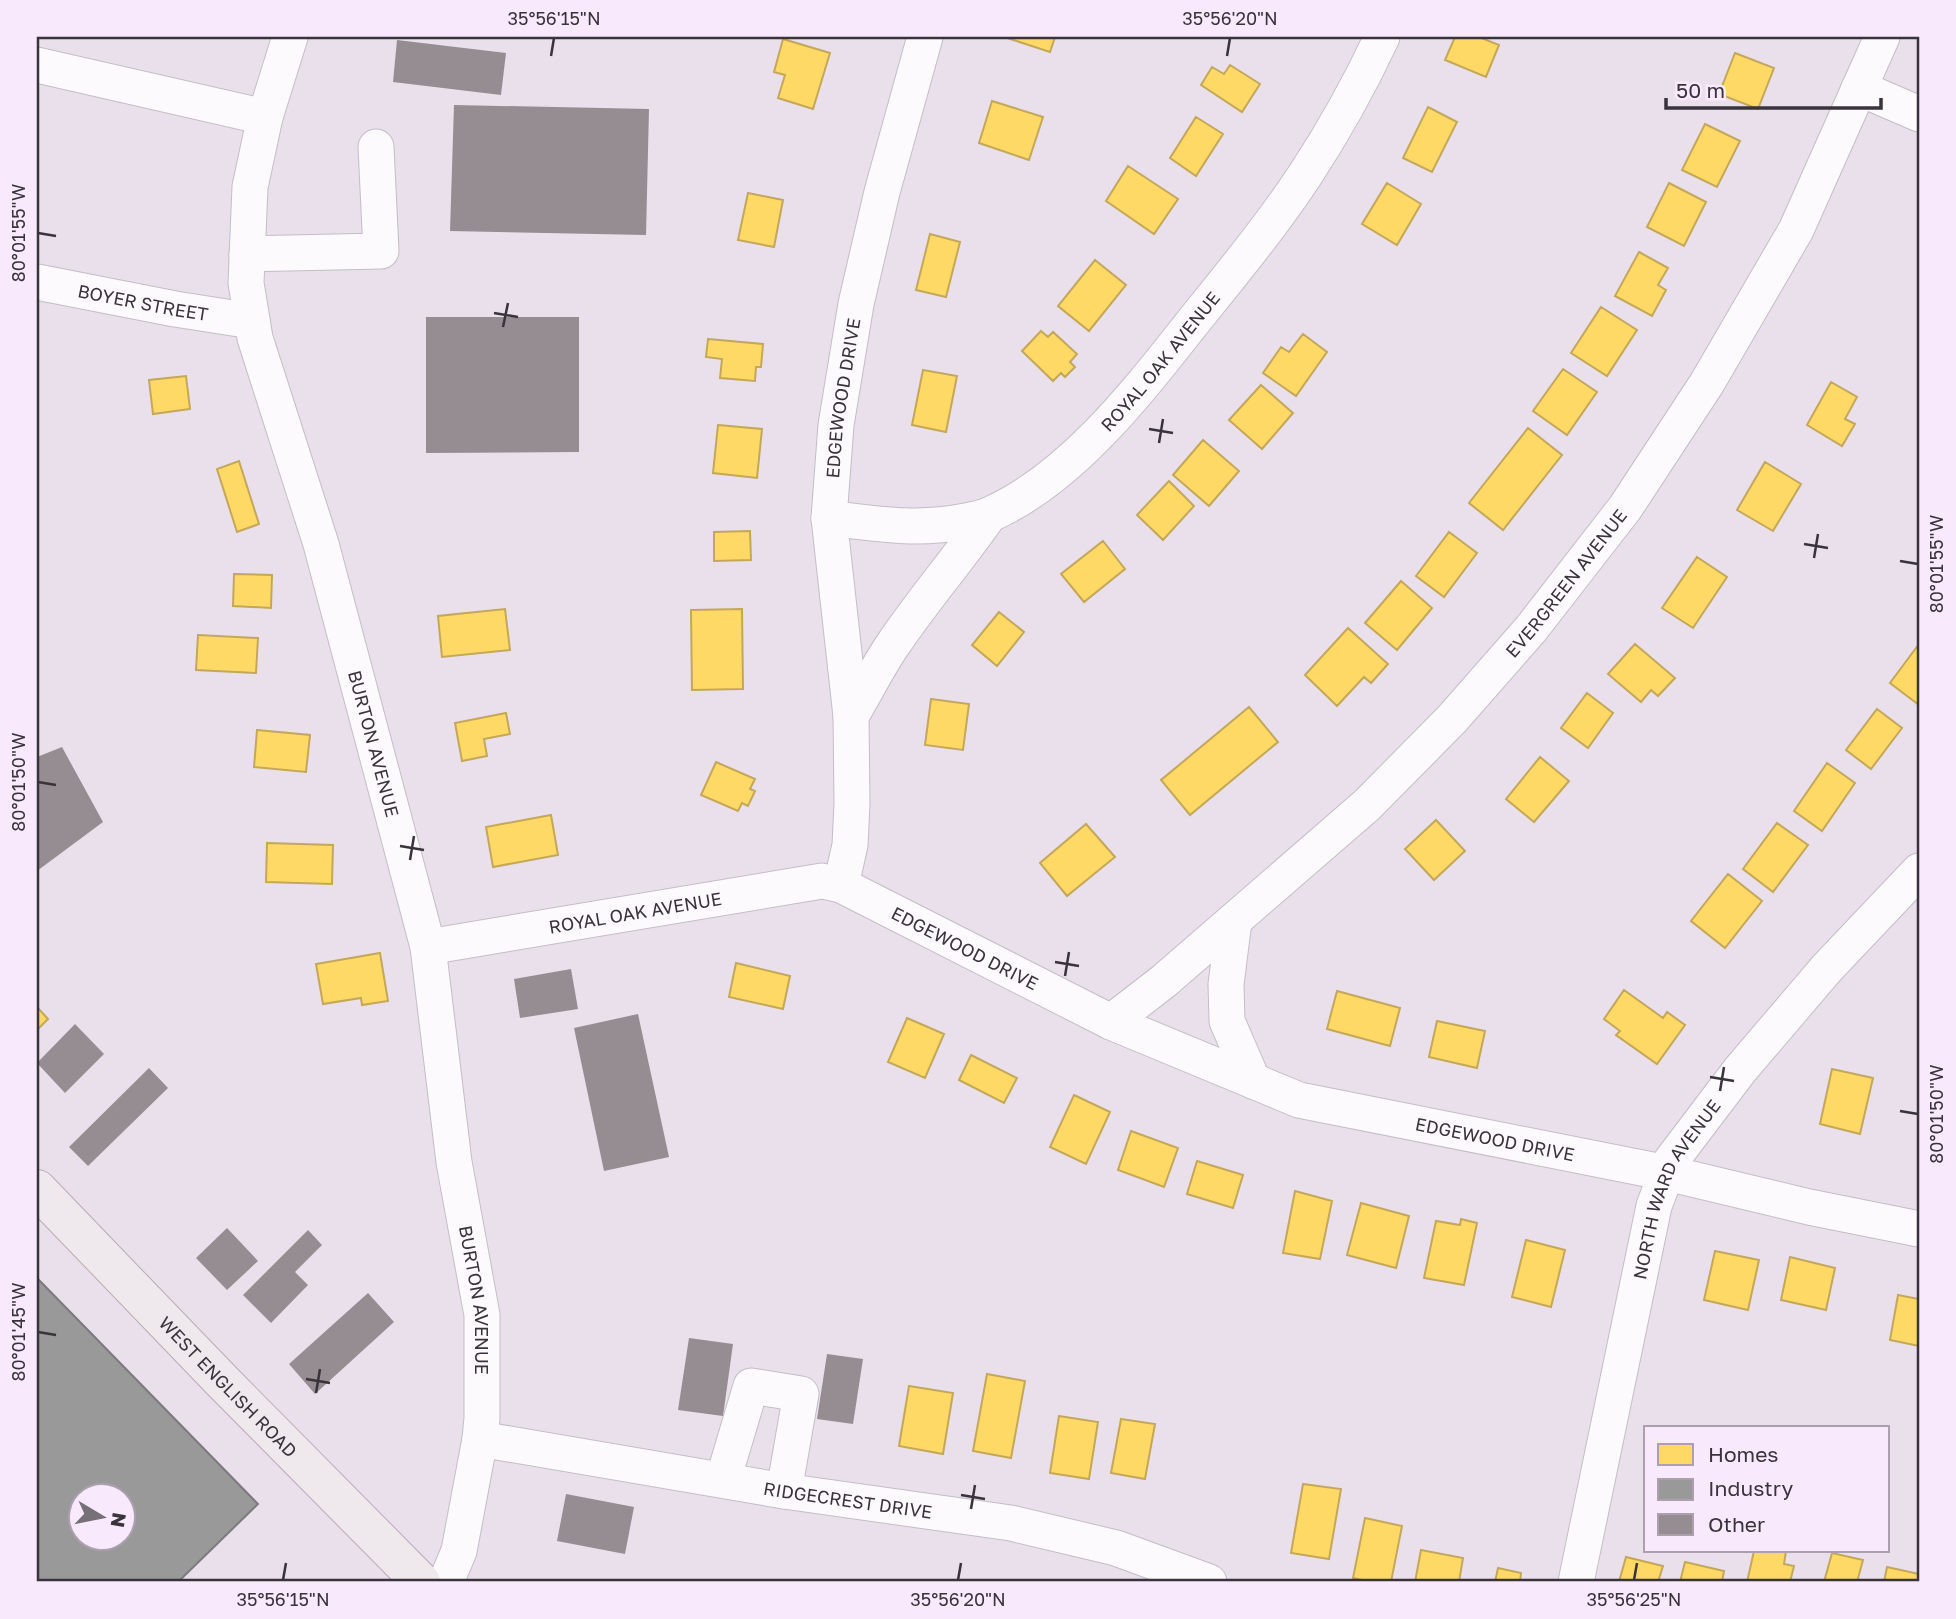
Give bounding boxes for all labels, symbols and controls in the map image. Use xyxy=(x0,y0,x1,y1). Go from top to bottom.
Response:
text: 35°56'15"N xyxy=(507,7,601,29)
text: 35°56'20"N xyxy=(1182,7,1278,29)
scale bar xyxy=(1666,66,1881,110)
text: 50 m xyxy=(1676,77,1725,103)
text: 80°01'55"W xyxy=(7,184,29,282)
street label: BOYER STREET xyxy=(76,279,210,325)
street label: ROYAL OAK AVENUE xyxy=(1096,287,1224,436)
street label: EDGEWOOD DRIVE xyxy=(821,316,865,479)
street label: EVERGREEN AVENUE xyxy=(1500,505,1631,662)
text: 80°01'55"W xyxy=(1925,515,1947,613)
street label: BURTON AVENUE xyxy=(344,668,404,819)
text: 80°01'50"W xyxy=(7,732,29,832)
street label: ROYAL OAK AVENUE xyxy=(547,887,723,938)
street label: EDGEWOOD DRIVE xyxy=(888,902,1042,994)
text: 80°01'50"W xyxy=(1925,1064,1947,1164)
street label: NORTH WARD AVENUE xyxy=(1628,1095,1725,1281)
street label: EDGEWOOD DRIVE xyxy=(1414,1112,1576,1165)
street label: BURTON AVENUE xyxy=(455,1223,493,1375)
text: 80°01'45"W xyxy=(7,1282,29,1382)
street label: WEST ENGLISH ROAD xyxy=(155,1312,302,1462)
legend xyxy=(1644,1426,1890,1552)
text: Homes xyxy=(1708,1441,1778,1467)
text: Industry xyxy=(1708,1475,1793,1501)
street label: RIDGECREST DRIVE xyxy=(762,1477,934,1523)
north arrow xyxy=(66,1482,136,1552)
text: N xyxy=(107,1511,132,1529)
text: Other xyxy=(1708,1511,1765,1537)
text: 35°56'15"N xyxy=(236,1588,330,1610)
text: 35°56'20"N xyxy=(910,1588,1006,1610)
text: 35°56'25"N xyxy=(1587,1588,1681,1610)

